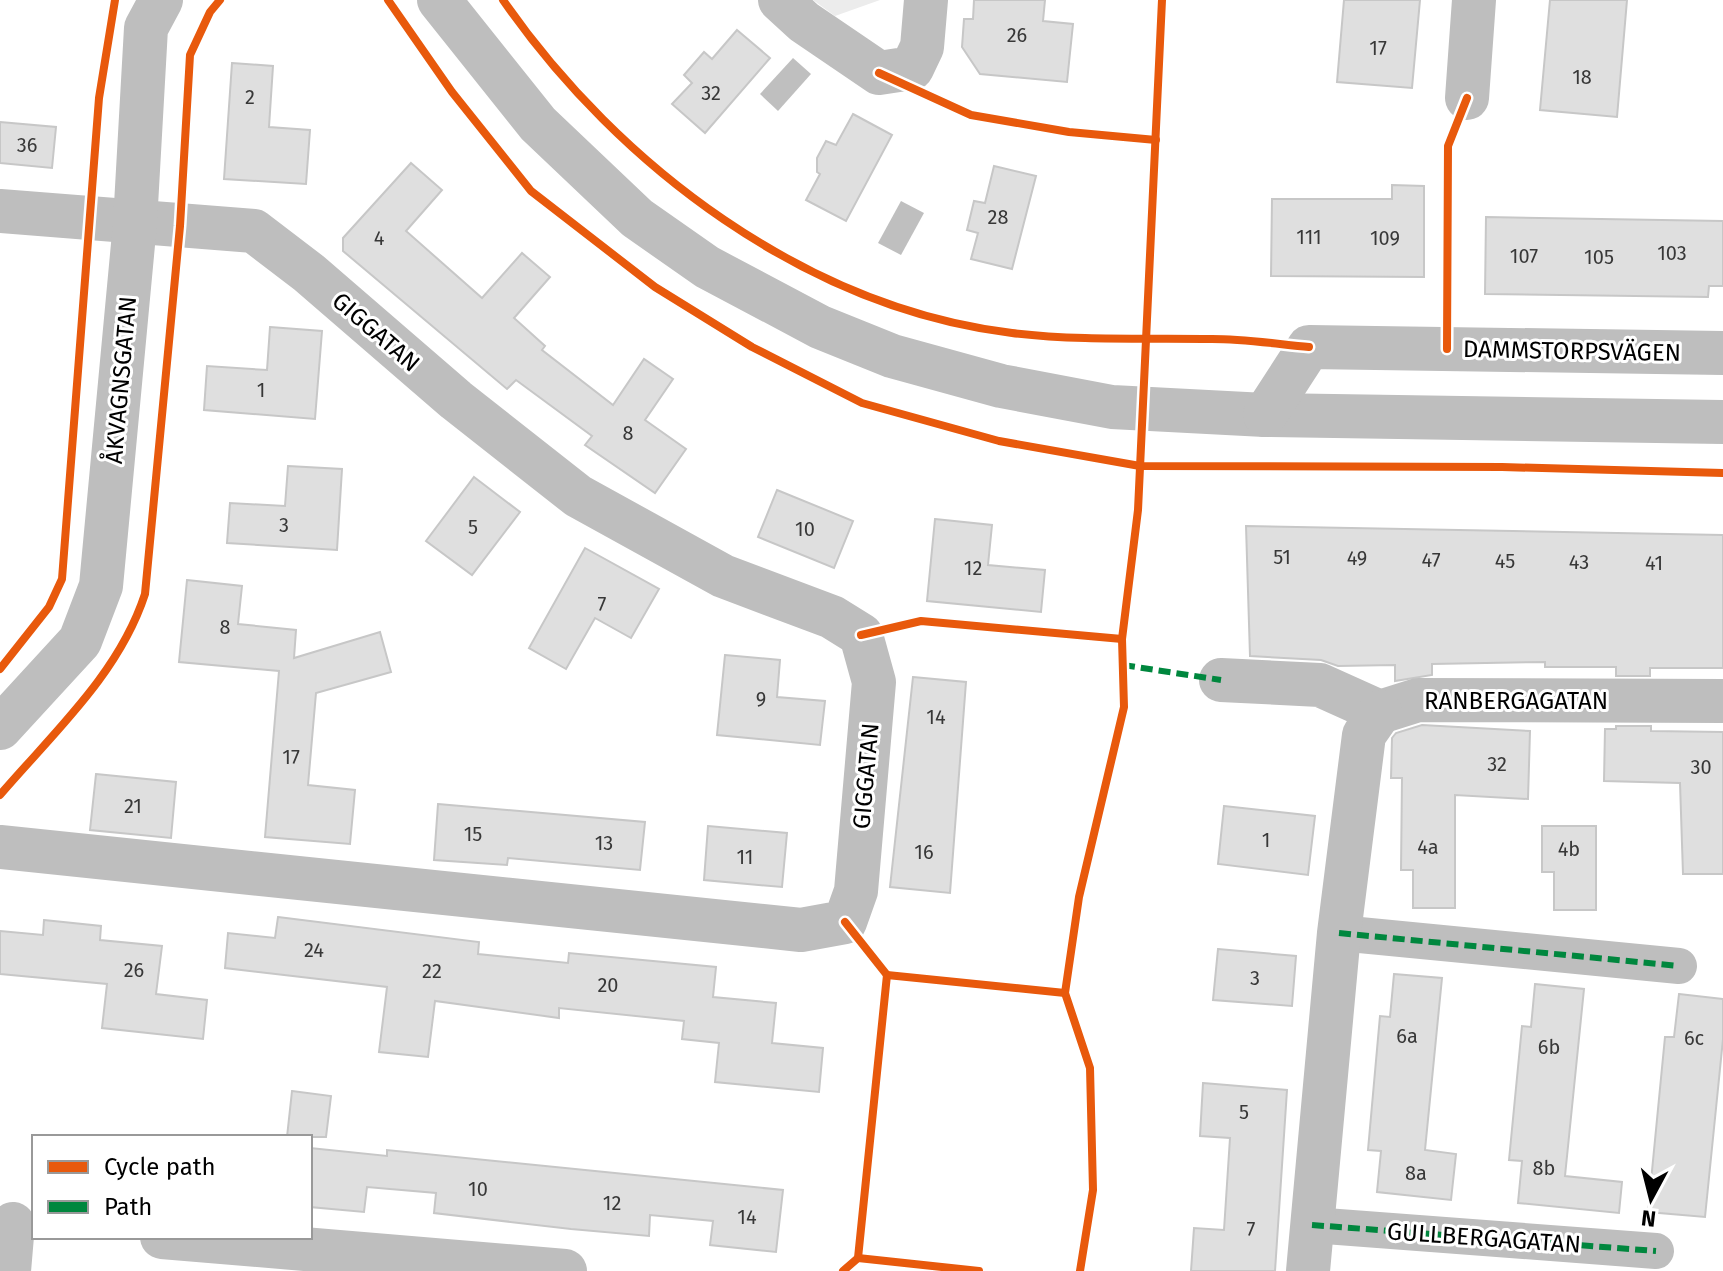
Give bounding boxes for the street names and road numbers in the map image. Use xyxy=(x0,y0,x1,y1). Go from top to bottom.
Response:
street label: GIGGATAN xyxy=(327,287,425,377)
street label: ÅKVAGNSGATAN xyxy=(99,295,142,465)
street label: DAMMSTORPSVÄGEN xyxy=(1463,335,1681,367)
street label: RANBERGAGATAN xyxy=(1424,687,1608,715)
street label: GIGGATAN xyxy=(847,722,885,830)
street label: GULLBERGAGATAN xyxy=(1386,1217,1582,1259)

